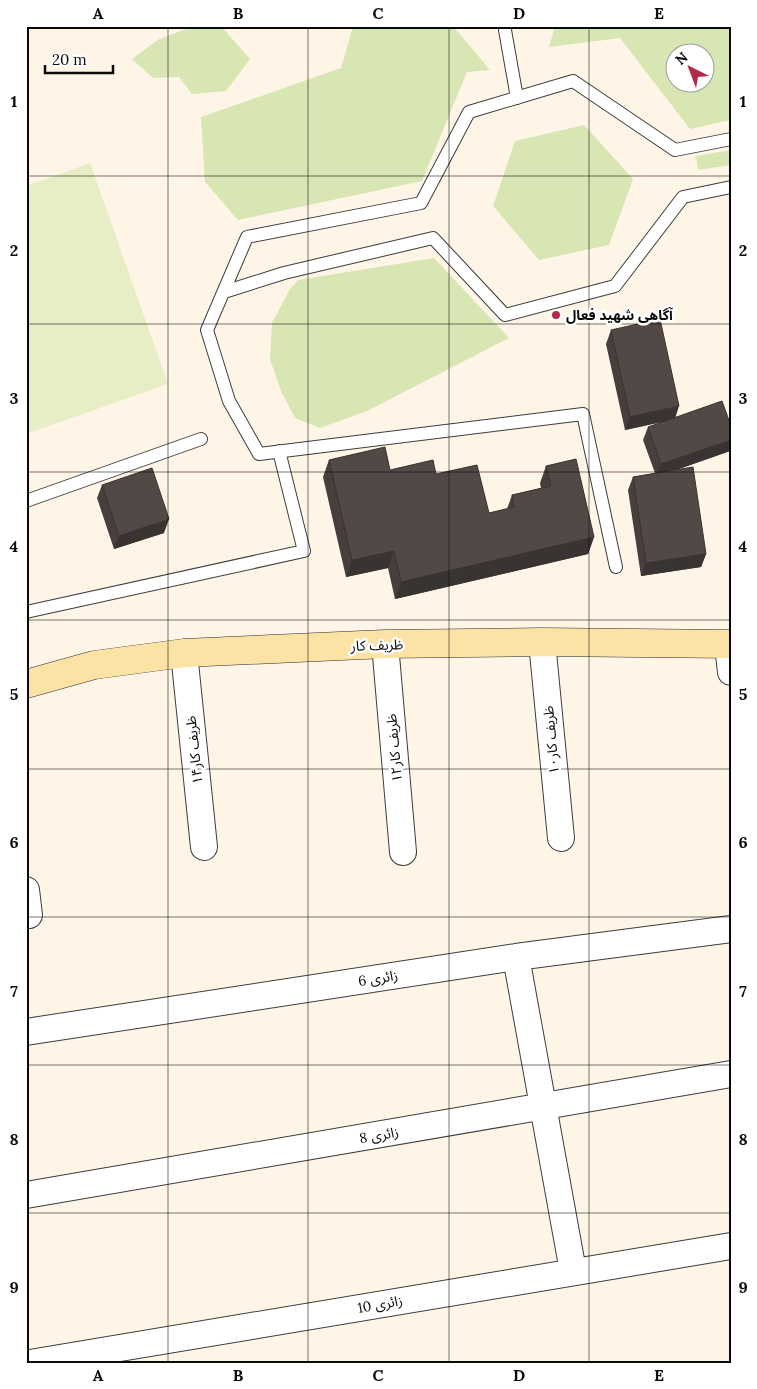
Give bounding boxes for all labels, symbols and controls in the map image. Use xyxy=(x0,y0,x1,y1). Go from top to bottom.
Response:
text: A xyxy=(93,3,104,23)
text: B xyxy=(233,3,244,23)
text: C xyxy=(372,3,384,23)
text: D xyxy=(513,3,525,23)
text: E xyxy=(654,3,664,23)
scale bar xyxy=(45,42,112,74)
north arrow xyxy=(664,42,714,92)
text: N xyxy=(671,48,691,69)
text: 20 m xyxy=(52,50,87,69)
text: 1 xyxy=(11,91,17,111)
text: 1 xyxy=(740,91,746,111)
text: 2 xyxy=(10,240,18,260)
text: 2 xyxy=(739,240,747,260)
place label: آگاهی شهید فعال xyxy=(566,306,673,324)
marker: آگاهی شهید فعال xyxy=(550,309,562,321)
text: 3 xyxy=(10,388,19,408)
text: 3 xyxy=(739,388,748,408)
text: 4 xyxy=(10,536,19,556)
text: 4 xyxy=(739,536,748,556)
street label: ظریف کار xyxy=(349,635,404,655)
text: 5 xyxy=(10,684,19,704)
text: 5 xyxy=(739,684,748,704)
street label: ظریف کار۱۰ xyxy=(539,705,563,775)
street label: ظریف کار۱۲ xyxy=(382,713,406,783)
street label: ظریف کار۱۴ xyxy=(181,715,207,785)
text: 6 xyxy=(9,832,19,852)
text: 6 xyxy=(738,832,748,852)
street label: 6 زائری xyxy=(357,966,399,990)
text: 7 xyxy=(10,981,18,1001)
text: 7 xyxy=(739,981,747,1001)
street label: 8 زائری xyxy=(358,1123,400,1147)
text: 8 xyxy=(9,1129,19,1149)
text: 8 xyxy=(738,1129,748,1149)
text: 9 xyxy=(9,1277,19,1297)
text: 9 xyxy=(738,1277,748,1297)
street label: 10 زائری xyxy=(356,1291,404,1317)
text: A xyxy=(93,1365,104,1385)
text: B xyxy=(233,1365,244,1385)
text: C xyxy=(372,1365,384,1385)
text: D xyxy=(513,1365,525,1385)
text: E xyxy=(654,1365,664,1385)

